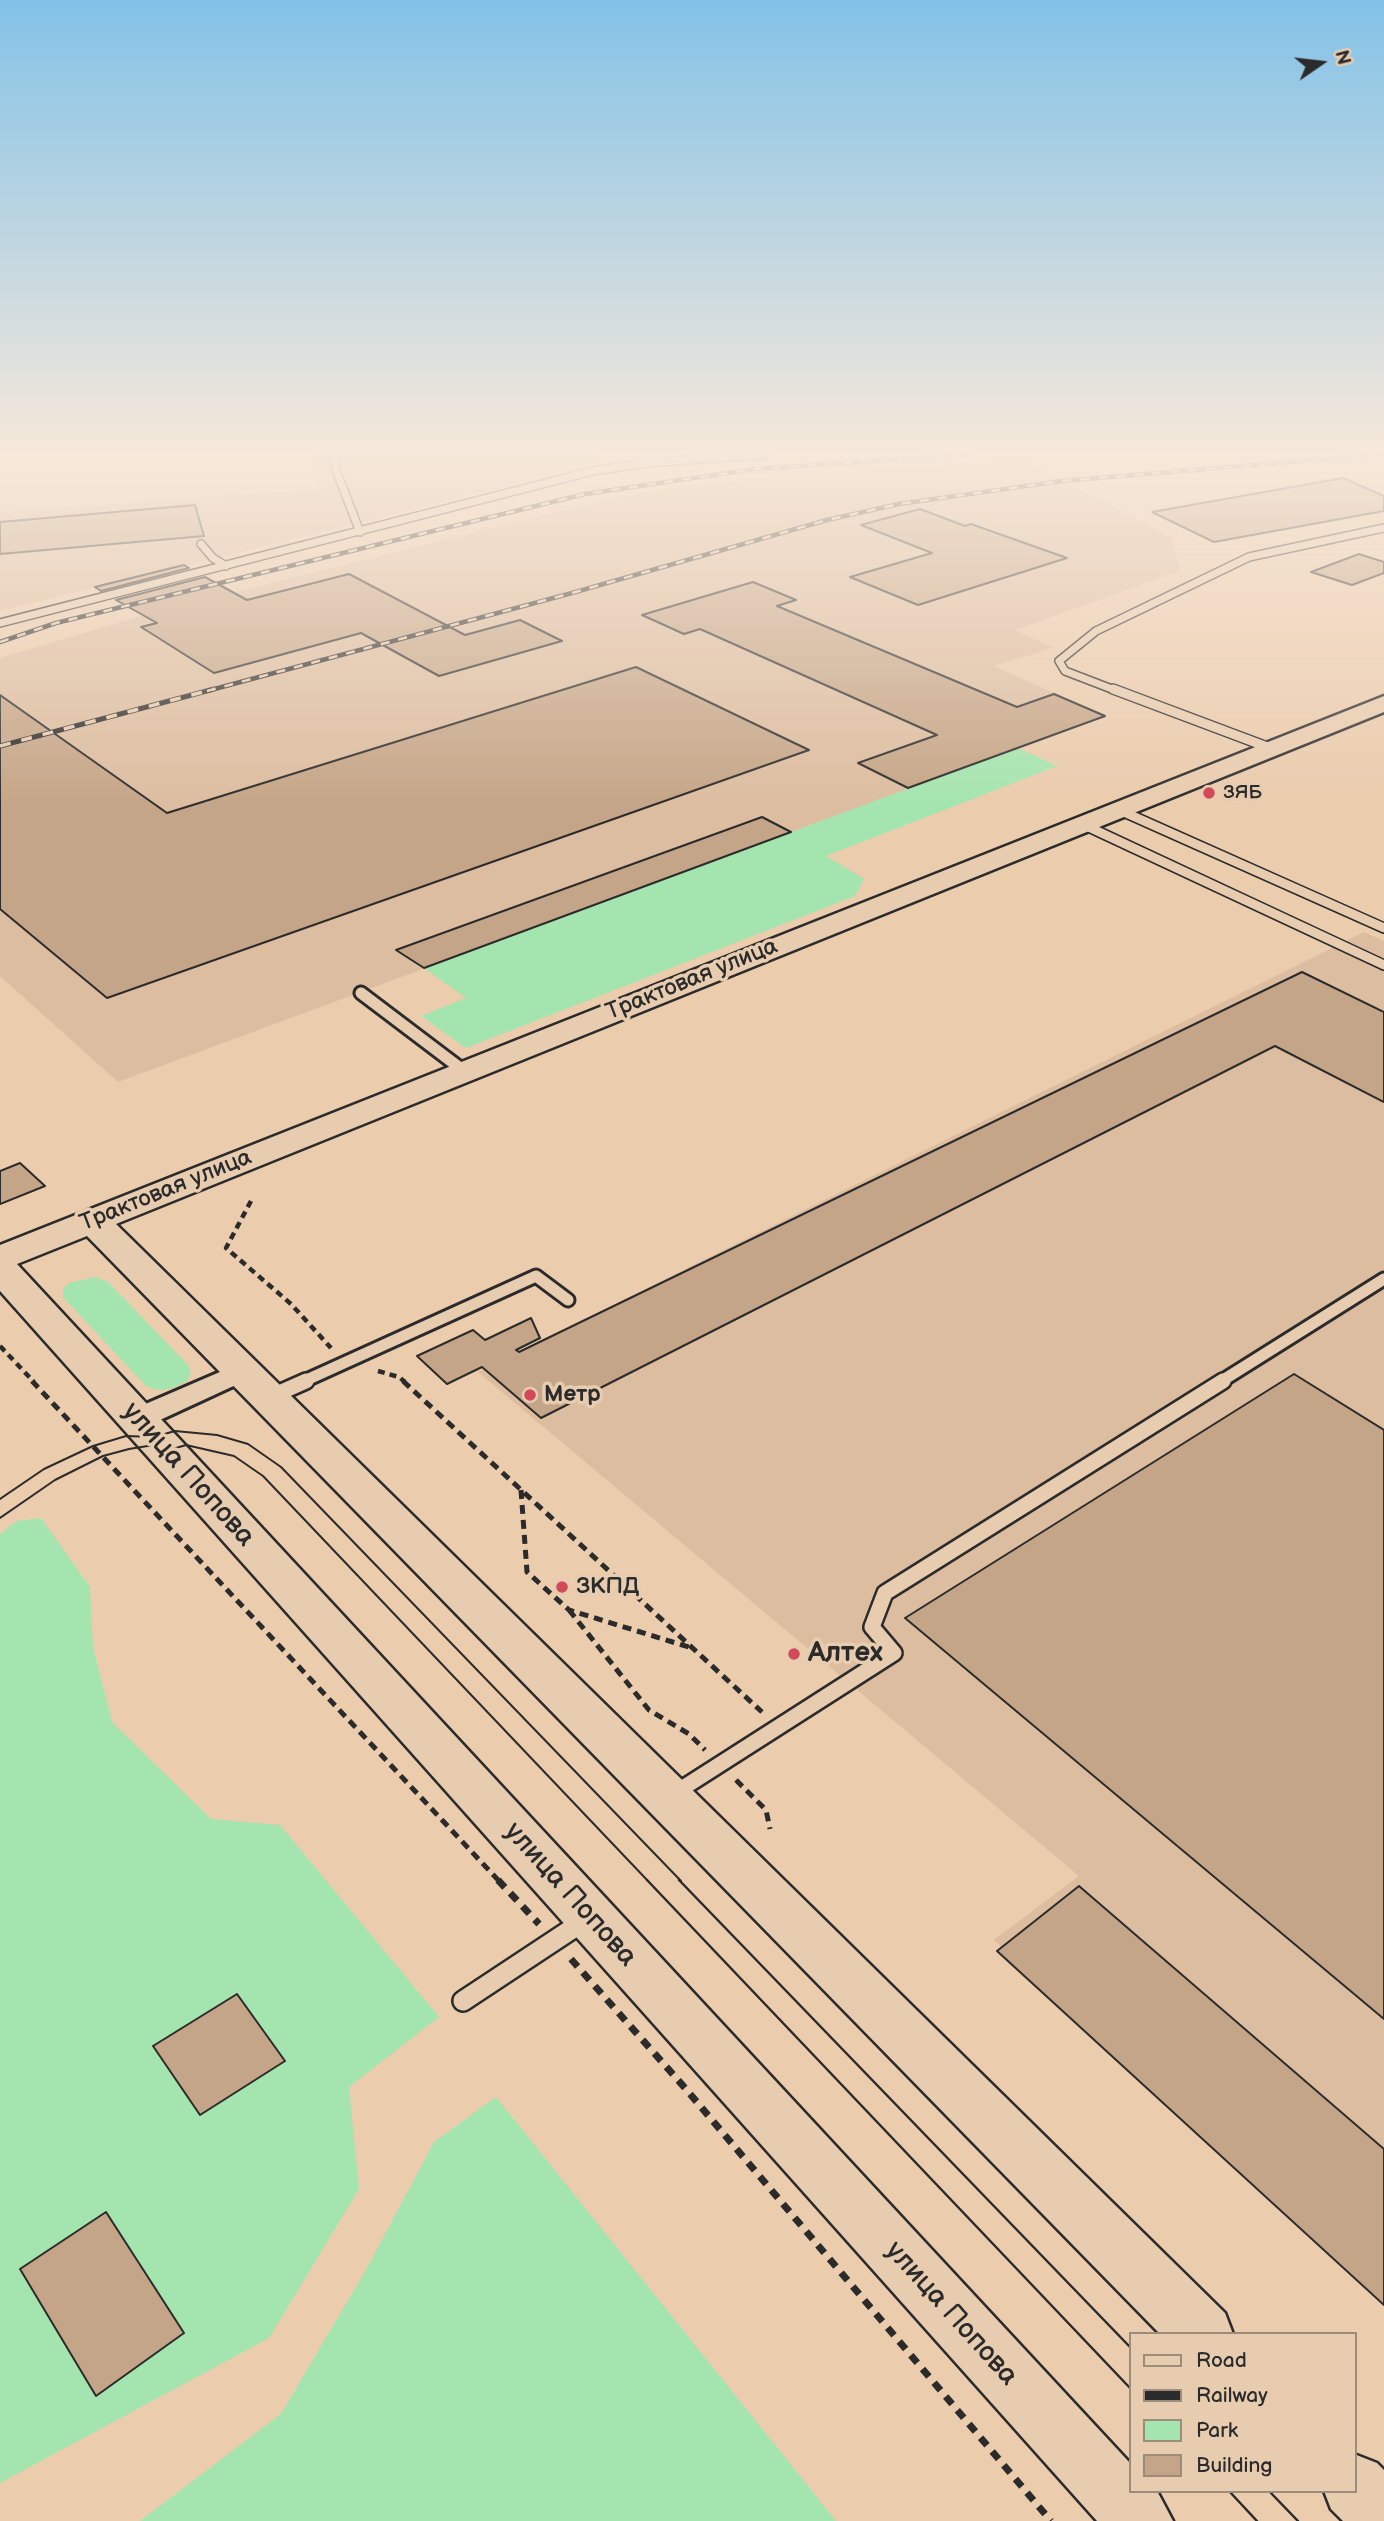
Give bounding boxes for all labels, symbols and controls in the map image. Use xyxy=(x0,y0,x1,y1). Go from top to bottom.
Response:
north arrow xyxy=(1286,28,1356,98)
text: N xyxy=(1329,48,1355,68)
place label: ЗЯБ xyxy=(1223,782,1262,804)
marker: ЗЯБ xyxy=(1201,785,1217,801)
street label: Трактовая улица xyxy=(602,933,782,1027)
street label: Трактовая улица xyxy=(76,1144,256,1238)
place label: Метр xyxy=(544,1381,601,1409)
marker: Метр xyxy=(522,1387,538,1403)
street label: улица Попова xyxy=(114,1396,262,1554)
place label: ЗКПД xyxy=(576,1573,639,1601)
marker: ЗКПД xyxy=(554,1579,570,1595)
place label: Алтех xyxy=(808,1637,883,1671)
marker: Алтех xyxy=(786,1646,802,1662)
street label: улица Попова xyxy=(496,1816,644,1974)
street label: улица Попова xyxy=(877,2235,1025,2393)
legend xyxy=(1128,2332,1356,2493)
text: Road xyxy=(1196,2348,1247,2373)
text: Railway xyxy=(1196,2383,1268,2408)
text: Park xyxy=(1196,2418,1238,2443)
text: Building xyxy=(1196,2453,1272,2478)

